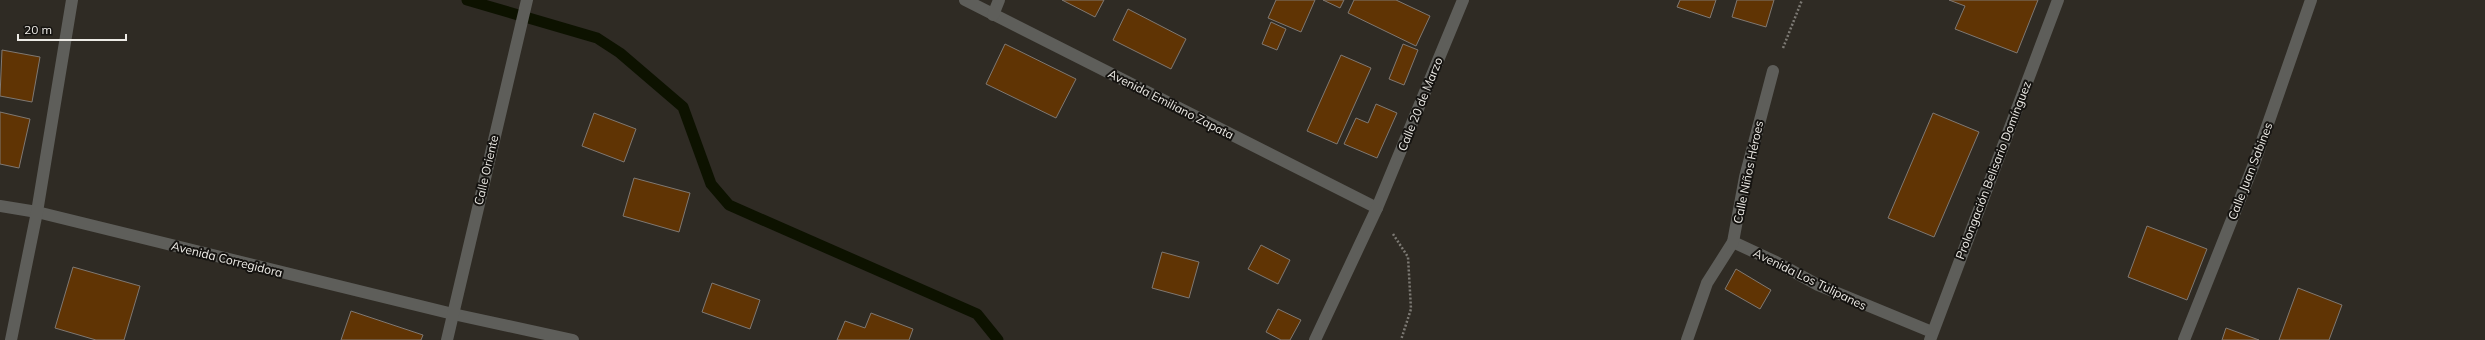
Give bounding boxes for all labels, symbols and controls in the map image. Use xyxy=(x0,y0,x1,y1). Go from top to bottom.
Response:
scale bar xyxy=(18,16,126,42)
text: 20 m xyxy=(24,22,52,37)
street label: Calle 20 de Marzo xyxy=(1394,55,1446,153)
street label: Avenida Emiliano Zapata xyxy=(1106,66,1236,142)
street label: Prolongación Belisario Domínguez xyxy=(1952,79,2034,261)
street label: Calle Niños Héroes xyxy=(1730,119,1766,225)
street label: Calle Juan Sabines xyxy=(2225,120,2275,222)
street label: Calle Oriente xyxy=(471,134,501,206)
street label: Avenida Corregidora xyxy=(170,238,284,280)
street label: Avenida Los Tulipanes xyxy=(1751,245,1869,313)

